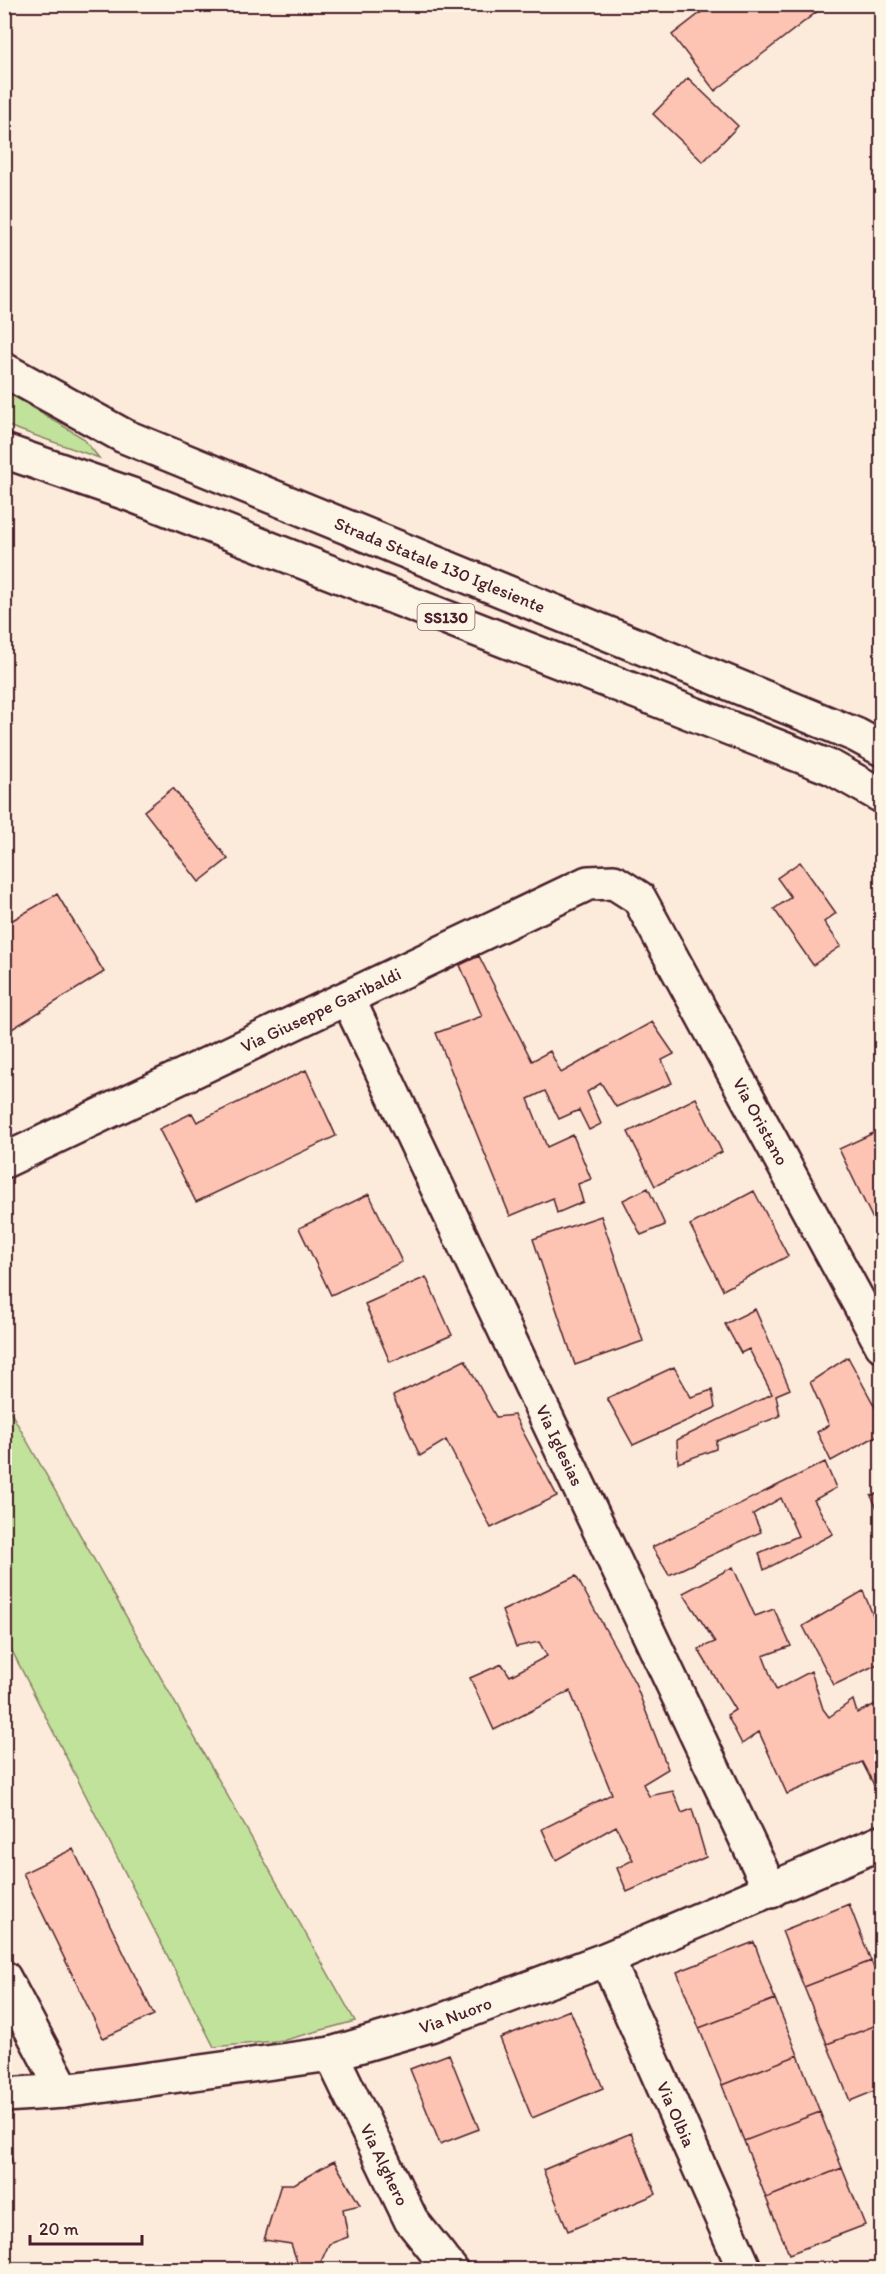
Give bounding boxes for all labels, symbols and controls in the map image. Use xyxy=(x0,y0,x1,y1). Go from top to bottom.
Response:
street label: Strada Statale 130 Iglesiente xyxy=(331,512,548,618)
road number: SS130 xyxy=(418,604,474,630)
street label: Via Giuseppe Garibaldi xyxy=(237,963,405,1058)
street label: Via Oristano xyxy=(728,1074,793,1169)
street label: Via Iglesias xyxy=(531,1401,588,1490)
street label: Via Nuoro xyxy=(417,1992,495,2039)
street label: Via Olbia xyxy=(652,2078,700,2151)
street label: Via Alghero xyxy=(355,2120,414,2209)
scale bar xyxy=(30,2208,142,2246)
text: 20 m xyxy=(39,2218,79,2240)

